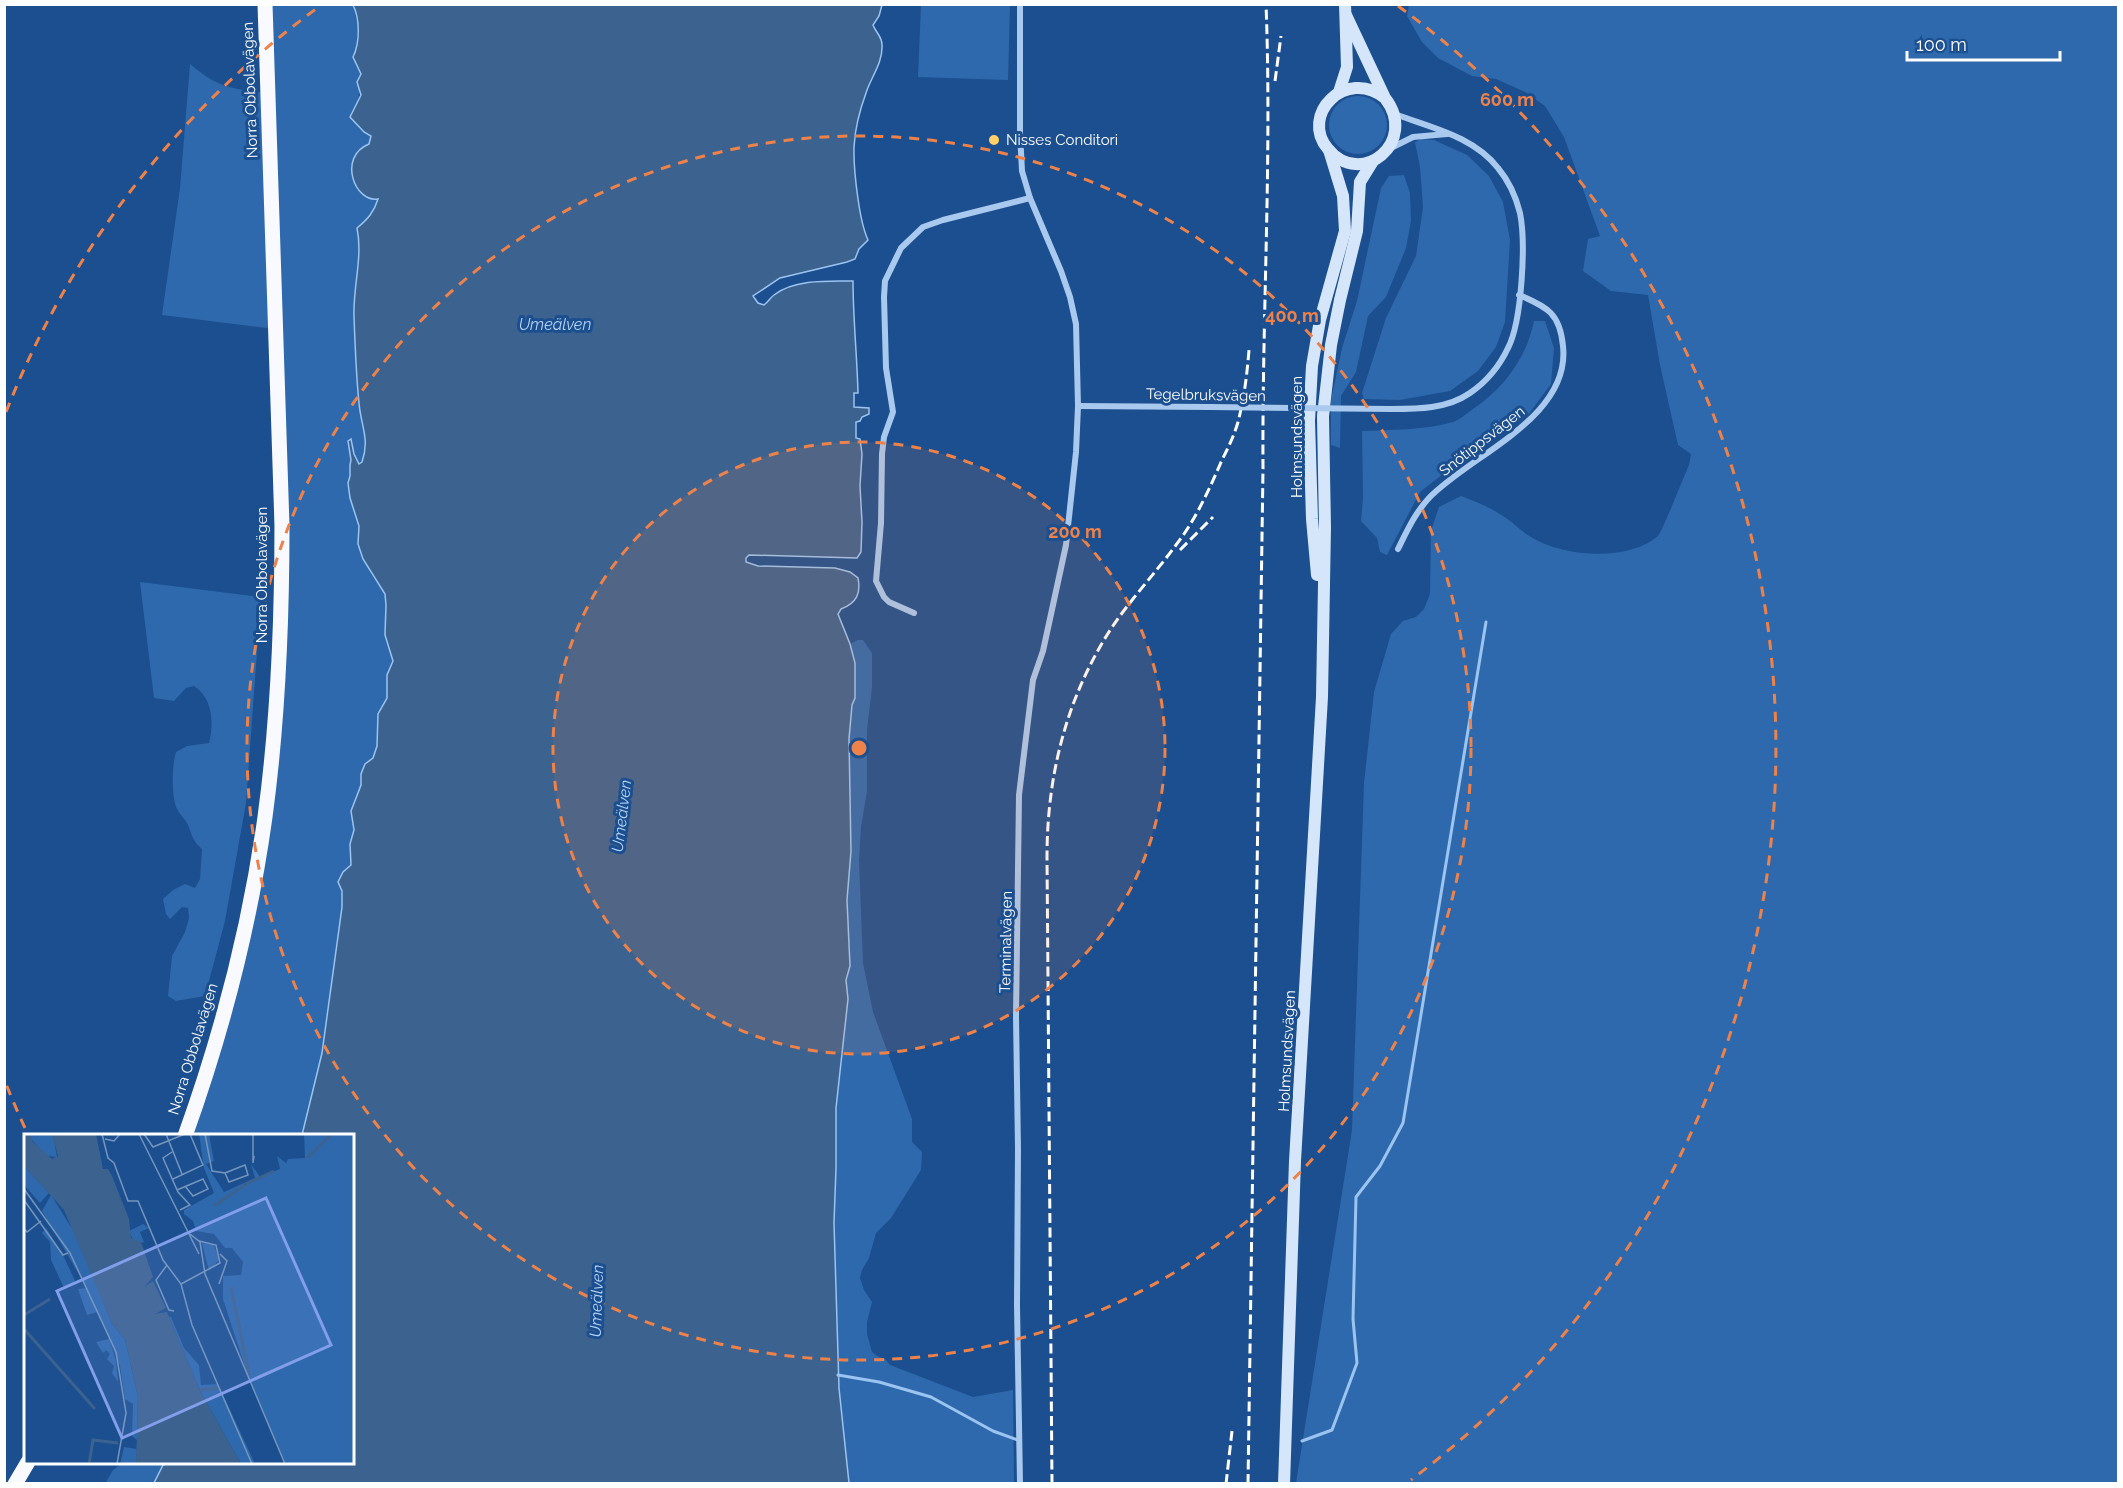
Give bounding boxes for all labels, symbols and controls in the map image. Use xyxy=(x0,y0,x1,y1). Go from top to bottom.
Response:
street label: Norra Obbolavägen xyxy=(239,22,261,158)
scale bar xyxy=(1907,24,2060,62)
text: 100 m xyxy=(1916,34,1967,55)
text: 600 m xyxy=(1480,89,1534,110)
place label: Nisses Conditori xyxy=(1006,131,1118,149)
marker: Nisses Conditori xyxy=(987,133,1001,147)
text: 400 m xyxy=(1265,305,1319,326)
water label: Umeälven xyxy=(519,315,591,334)
street label: Holmsundsvägen xyxy=(1288,376,1306,498)
street label: Tegelbruksvägen xyxy=(1146,385,1266,405)
street label: Snötippsvägen xyxy=(1436,402,1528,480)
street label: Norra Obbolavägen xyxy=(253,507,271,643)
text: 200 m xyxy=(1048,521,1102,542)
centre of rings xyxy=(849,738,869,758)
water label: Umeälven xyxy=(608,779,635,853)
street label: Terminalvägen xyxy=(996,891,1016,993)
street label: Norra Obbolavägen xyxy=(164,981,222,1117)
street label: Holmsundsvägen xyxy=(1275,990,1299,1112)
inset map xyxy=(24,1134,354,1464)
water label: Umeälven xyxy=(586,1264,607,1338)

